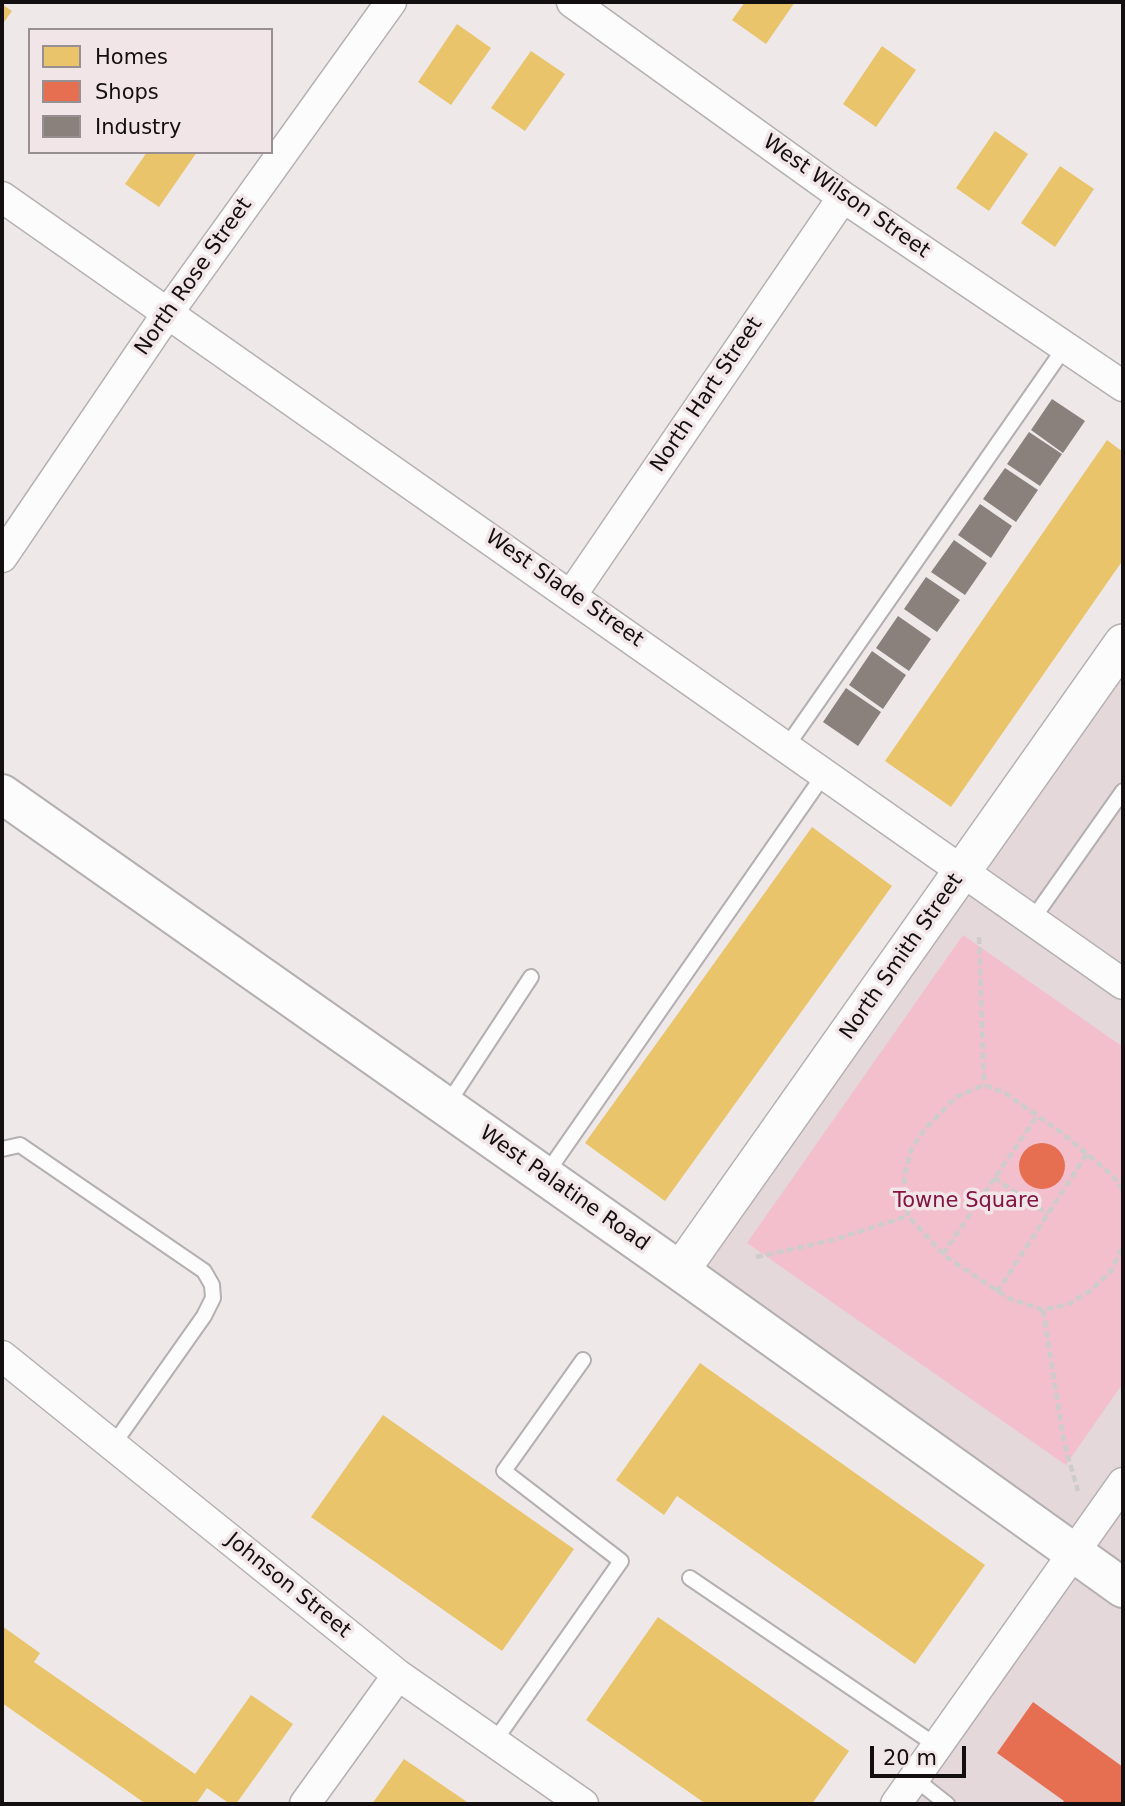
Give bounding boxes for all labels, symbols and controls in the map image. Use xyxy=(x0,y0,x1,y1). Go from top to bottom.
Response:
legend xyxy=(28,28,273,154)
text: Homes xyxy=(95,45,168,69)
text: Shops xyxy=(95,80,159,104)
text: Industry xyxy=(95,115,181,139)
street label: West Wilson Street xyxy=(758,130,934,264)
street label: North Rose Street xyxy=(130,193,258,361)
street label: North Hart Street xyxy=(646,313,768,477)
street label: West Slade Street xyxy=(480,525,648,653)
street label: North Smith Street xyxy=(835,869,969,1045)
street label: West Palatine Road xyxy=(474,1121,654,1257)
park label: Towne Square xyxy=(893,1189,1039,1215)
street label: Johnson Street xyxy=(221,1528,355,1644)
scale bar xyxy=(873,1732,969,1776)
text: 20 m xyxy=(883,1746,937,1770)

